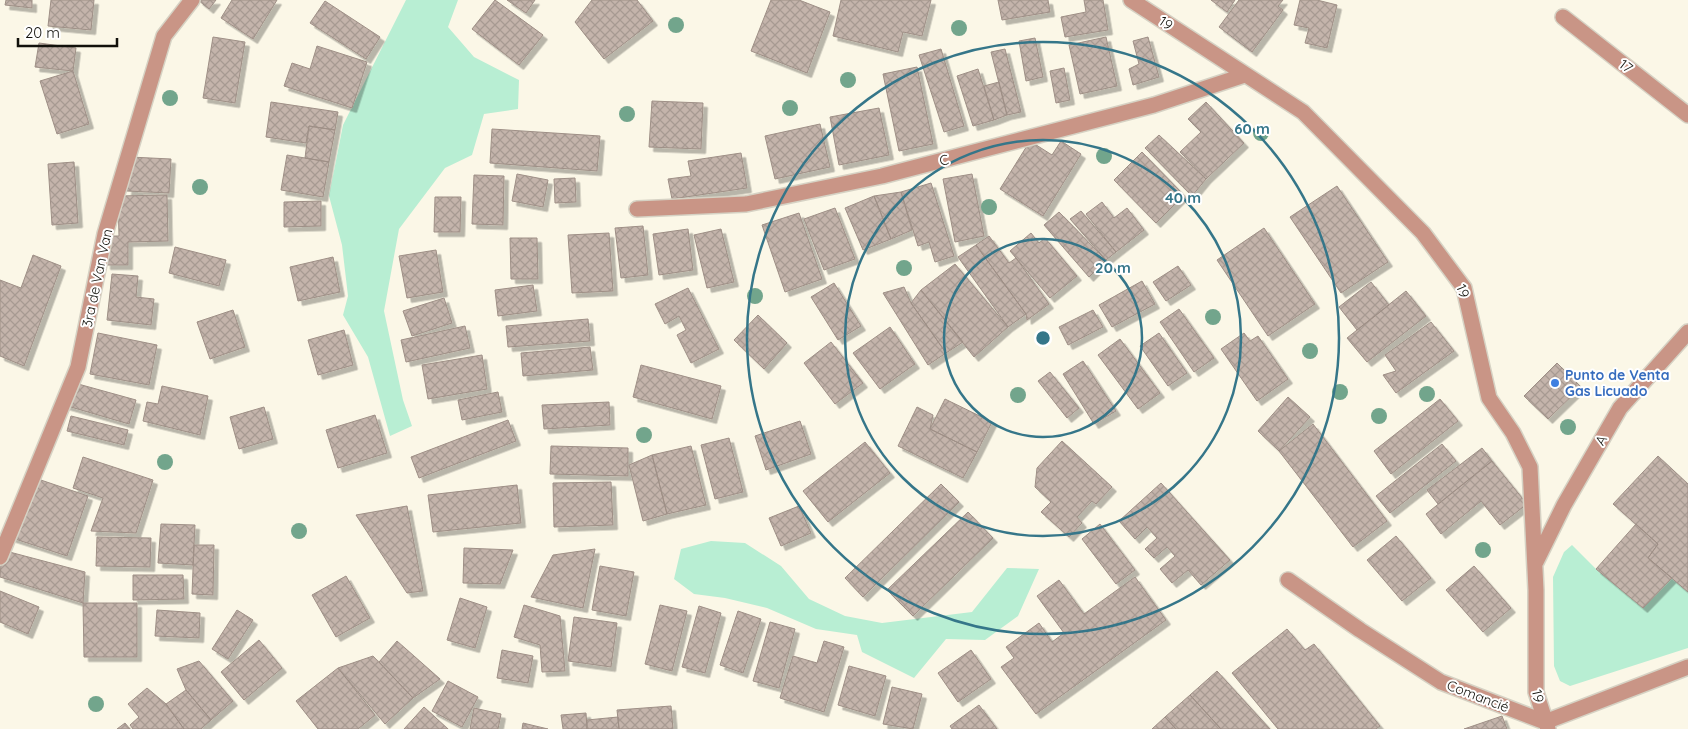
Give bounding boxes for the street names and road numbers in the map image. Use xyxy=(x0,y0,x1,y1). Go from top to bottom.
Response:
street label: 19 xyxy=(1156,12,1177,34)
street label: 17 xyxy=(1616,55,1636,77)
street label: C xyxy=(937,150,951,170)
street label: 3ra de Van Van xyxy=(78,227,116,329)
street label: 19 xyxy=(1452,282,1474,301)
street label: A xyxy=(1591,432,1611,448)
street label: Comancié xyxy=(1444,676,1512,716)
street label: 19 xyxy=(1528,688,1548,704)

